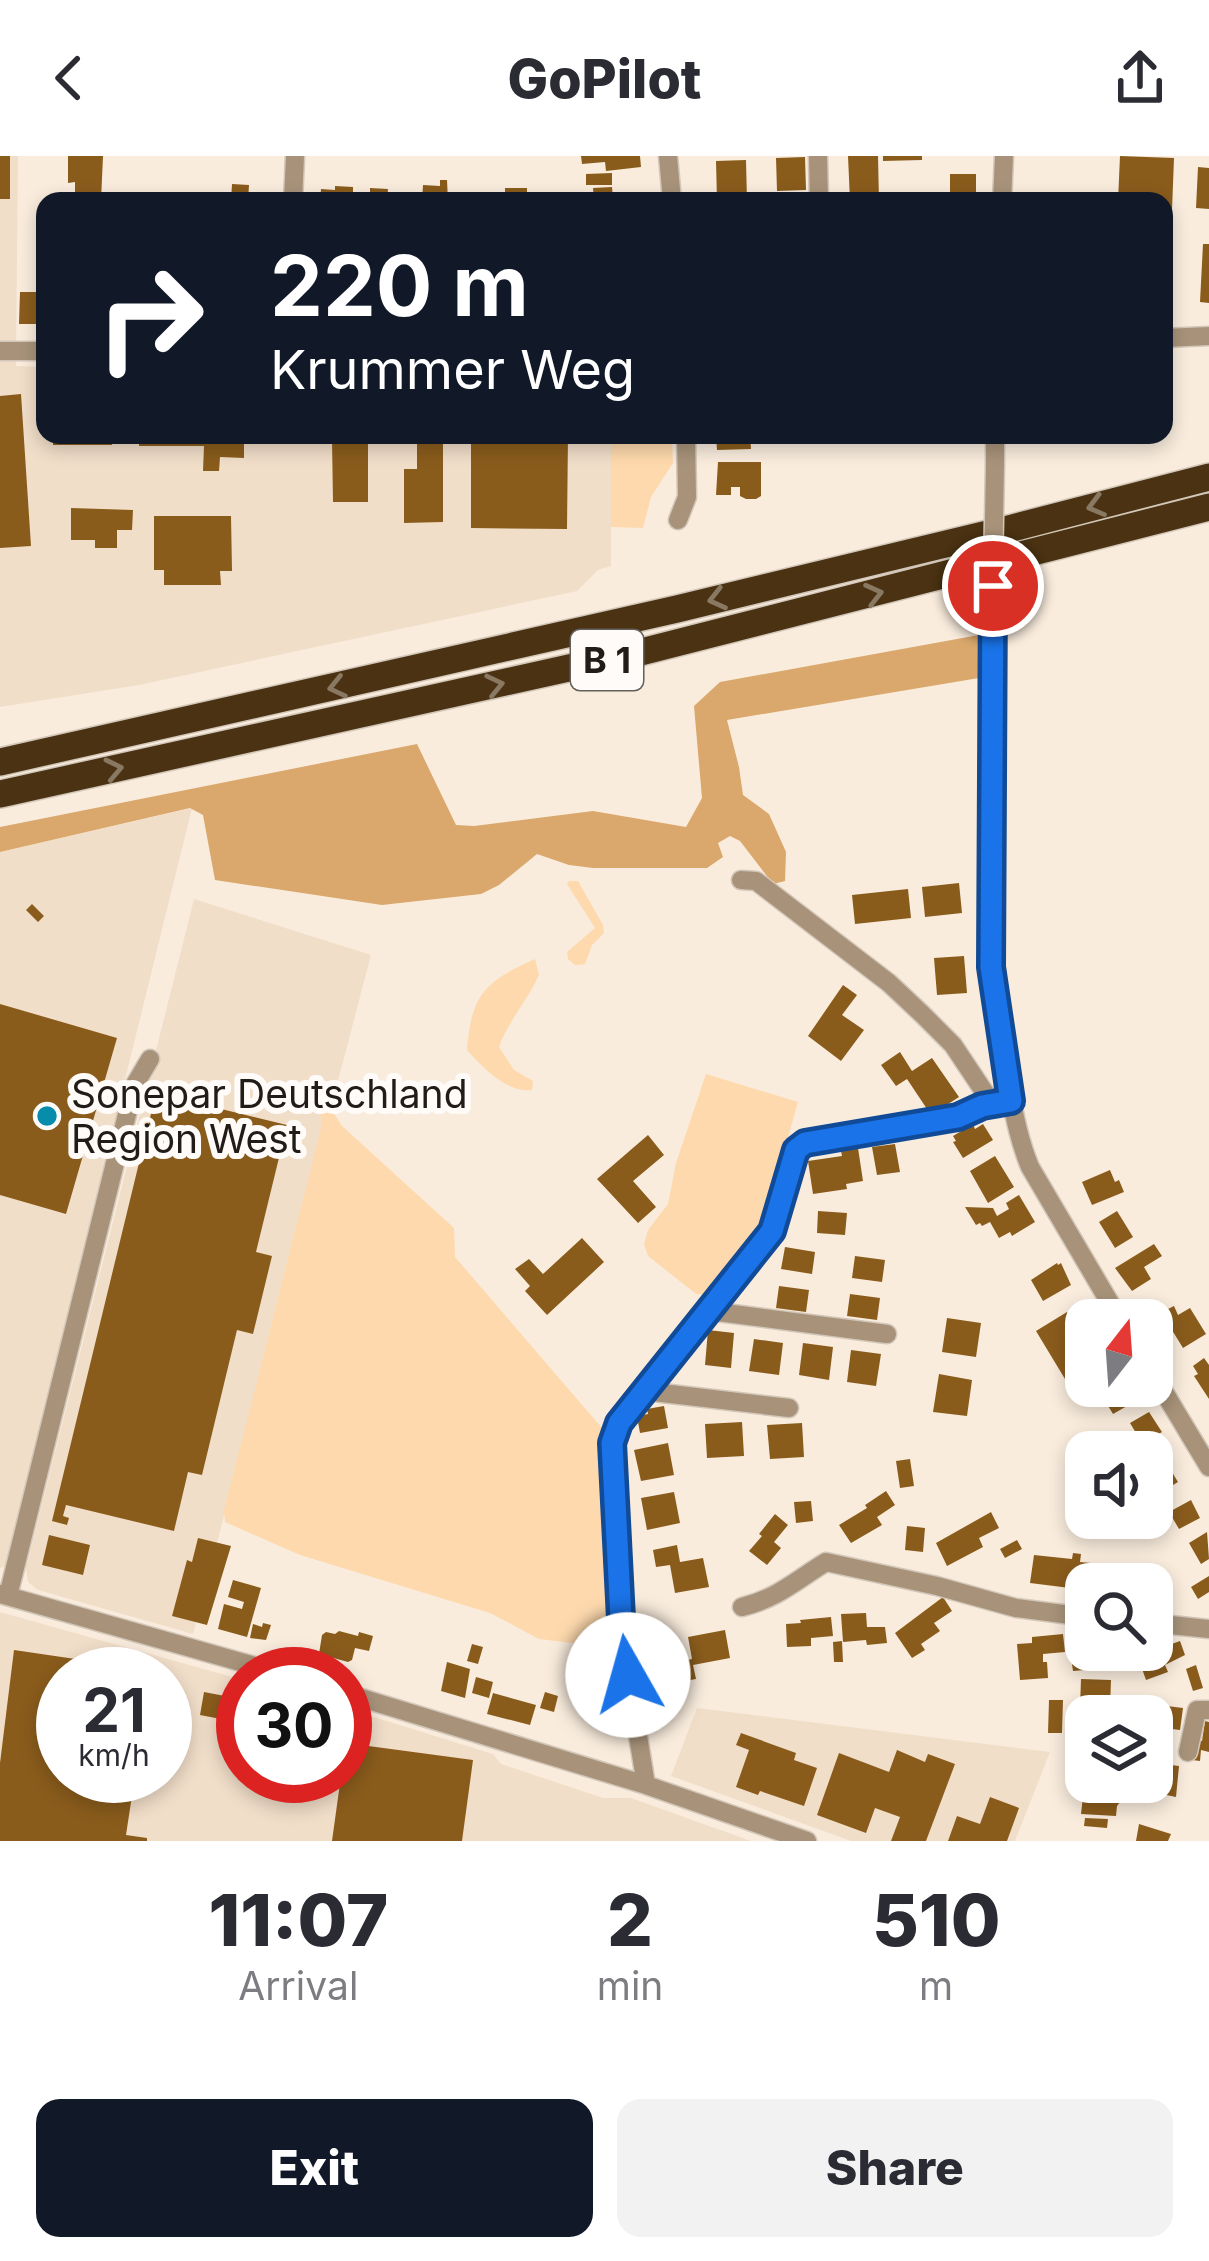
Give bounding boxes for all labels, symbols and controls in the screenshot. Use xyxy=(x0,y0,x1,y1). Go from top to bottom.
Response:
icon: back xyxy=(36,45,102,111)
icon: share xyxy=(1107,45,1173,111)
text: GoPilot xyxy=(508,46,701,111)
text: 220 m xyxy=(270,235,529,336)
icon: right xyxy=(72,240,228,396)
text: Krummer Weg xyxy=(270,337,635,402)
one-way arrow xyxy=(1086,492,1106,517)
pin xyxy=(942,535,1044,637)
icon: arrive xyxy=(960,553,1026,619)
one-way arrow xyxy=(864,583,884,608)
one-way arrow xyxy=(707,585,728,610)
road number: B 1 xyxy=(571,630,643,690)
one-way arrow xyxy=(327,673,348,698)
one-way arrow xyxy=(485,674,505,699)
one-way arrow xyxy=(104,758,124,783)
place label: Sonepar Deutschland Region West xyxy=(71,1070,468,1162)
marker: Sonepar Deutschland Region West xyxy=(34,1103,60,1129)
north arrow xyxy=(1065,1299,1173,1407)
map controls xyxy=(1065,1299,1173,1803)
button: sound xyxy=(1065,1431,1173,1539)
button: search xyxy=(1065,1563,1173,1671)
position arrow xyxy=(565,1612,691,1738)
speed limit sign: 30 xyxy=(216,1647,372,1803)
text: 21 xyxy=(82,1674,146,1746)
button: layers xyxy=(1065,1695,1173,1803)
text: km/h xyxy=(78,1737,150,1773)
text: 11:07 xyxy=(209,1876,388,1963)
text: 2 xyxy=(607,1876,653,1963)
text: 510 xyxy=(872,1876,1000,1963)
text: Arrival xyxy=(238,1962,358,2009)
text: min xyxy=(597,1962,663,2009)
text: m xyxy=(919,1962,953,2009)
button: Exit xyxy=(36,2099,593,2237)
button: Share xyxy=(617,2099,1173,2237)

